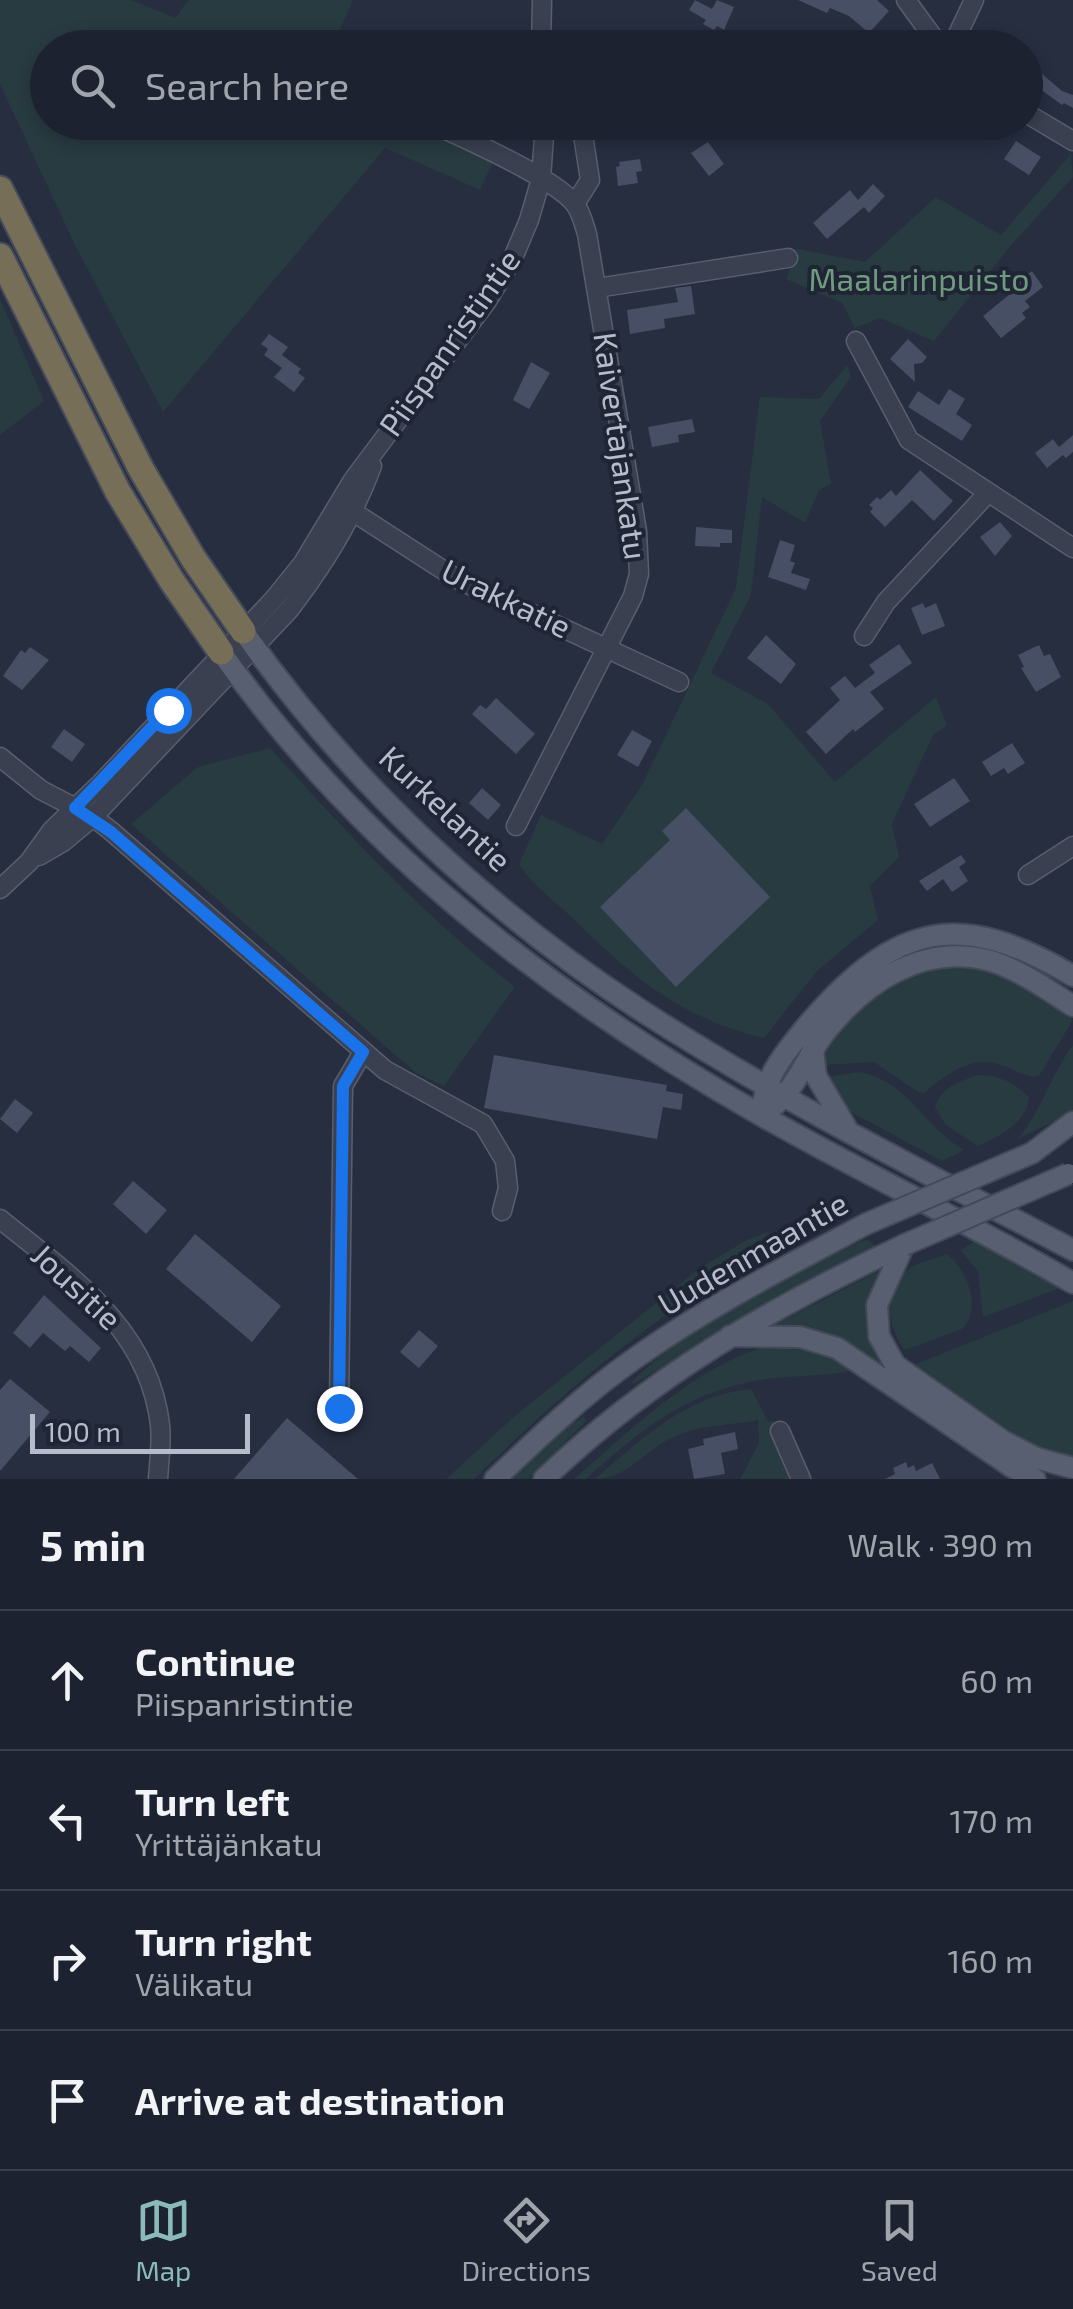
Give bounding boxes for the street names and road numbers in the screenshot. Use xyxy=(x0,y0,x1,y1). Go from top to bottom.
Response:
street label: Piispanristintie xyxy=(370,241,527,442)
street label: Kaivertajankatu xyxy=(586,329,657,562)
street label: Urakkatie xyxy=(436,550,578,645)
street label: Kurkelantie xyxy=(373,737,520,878)
street label: Uudenmaantie xyxy=(650,1183,854,1322)
street label: Jousitie xyxy=(25,1235,130,1337)

